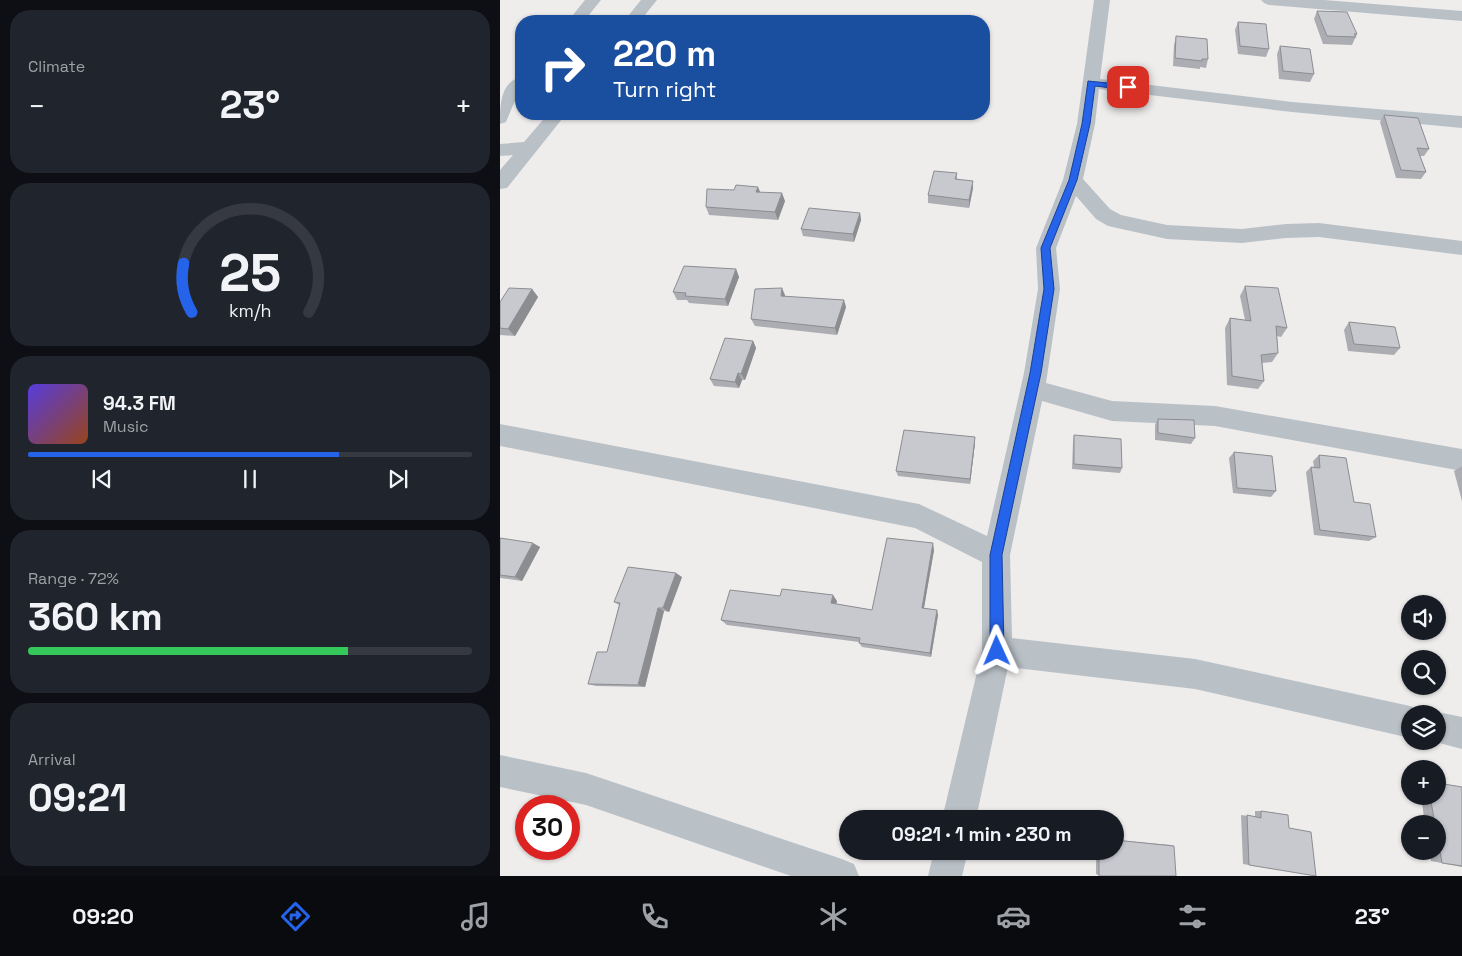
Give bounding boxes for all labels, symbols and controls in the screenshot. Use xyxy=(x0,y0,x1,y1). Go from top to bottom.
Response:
text: 220 m xyxy=(613,32,716,76)
icon: right xyxy=(530,35,595,100)
text: Climate xyxy=(28,56,85,77)
pin xyxy=(1107,66,1149,108)
icon: arrive xyxy=(1114,73,1142,101)
text: Turn right xyxy=(613,75,716,103)
text: 23° xyxy=(220,81,280,129)
text: − xyxy=(28,88,45,124)
text: + xyxy=(455,88,472,124)
text: 25 xyxy=(219,240,281,306)
text: km/h xyxy=(229,299,271,322)
text: 94.3 FM xyxy=(103,391,176,416)
text: Music xyxy=(103,416,149,437)
icon: previous xyxy=(88,465,116,493)
icon: pause xyxy=(236,465,264,493)
icon: next xyxy=(384,465,412,493)
text: Range · 72% xyxy=(28,568,119,589)
text: 360 km xyxy=(28,593,163,641)
map controls xyxy=(1401,595,1446,860)
button: sound xyxy=(1401,595,1446,640)
position arrow xyxy=(970,624,1022,676)
button: search xyxy=(1401,650,1446,695)
button: layers xyxy=(1401,705,1446,750)
text: Arrival xyxy=(28,749,76,770)
button: + xyxy=(1401,760,1446,805)
text: 09:21 xyxy=(28,774,127,822)
speed limit sign: 30 xyxy=(515,795,580,860)
button: − xyxy=(1401,815,1446,860)
text: 09:21 · 1 min · 230 m xyxy=(892,822,1071,847)
icon: directions xyxy=(278,899,313,934)
icon: music xyxy=(458,899,493,934)
icon: phone xyxy=(637,899,672,934)
icon: climate xyxy=(816,899,851,934)
icon: car xyxy=(996,899,1031,934)
icon: filters xyxy=(1175,899,1210,934)
text: 09:20 xyxy=(72,902,134,930)
text: 23° xyxy=(1355,902,1390,930)

